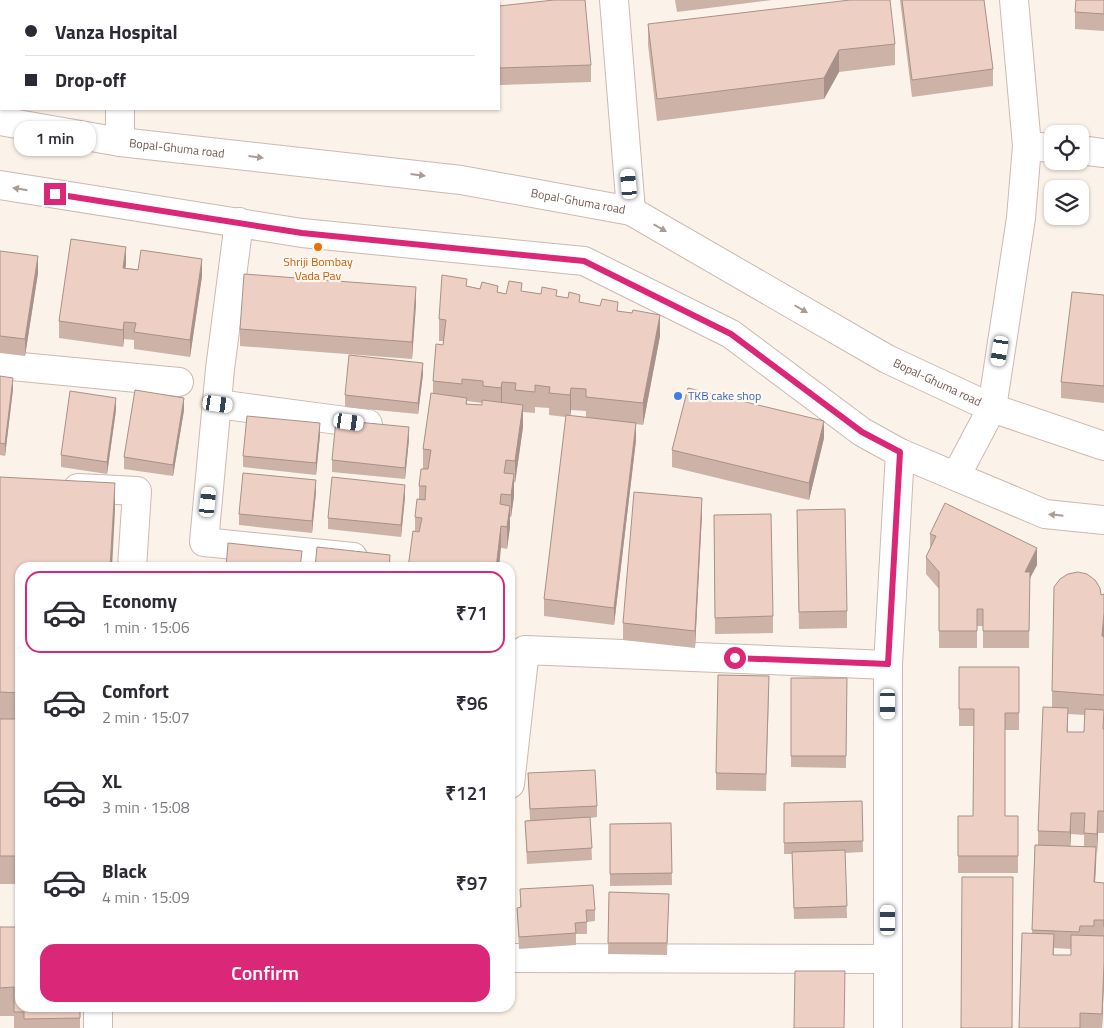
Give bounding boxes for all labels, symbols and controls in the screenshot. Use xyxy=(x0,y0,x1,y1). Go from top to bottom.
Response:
text: Vanza Hospital xyxy=(55,17,178,46)
text: Drop-off xyxy=(55,65,126,94)
callout: 1 min xyxy=(14,121,96,156)
map controls xyxy=(1044,125,1089,225)
button: locate xyxy=(1044,125,1089,170)
text: 1 min xyxy=(36,126,74,150)
street label: Bopal-Ghuma road xyxy=(128,133,226,163)
one-way arrow xyxy=(248,153,264,161)
car xyxy=(620,168,637,200)
one-way arrow xyxy=(410,171,426,179)
button: layers xyxy=(1044,180,1089,225)
route end xyxy=(44,183,66,205)
street label: Bopal-Ghuma road xyxy=(529,183,627,219)
one-way arrow xyxy=(12,184,28,192)
one-way arrow xyxy=(653,223,667,232)
marker: Shriji Bombay Vada Pav xyxy=(312,241,324,253)
place label: Shriji Bombay Vada Pav xyxy=(283,252,353,285)
one-way arrow xyxy=(794,305,807,314)
car xyxy=(990,335,1009,367)
street label: Bopal-Ghuma road xyxy=(890,353,985,411)
place label: TKB cake shop xyxy=(688,386,761,405)
marker: TKB cake shop xyxy=(672,390,684,402)
car xyxy=(202,394,233,414)
car xyxy=(333,412,364,432)
car xyxy=(198,486,217,518)
one-way arrow xyxy=(1047,511,1063,519)
text: Economy xyxy=(102,586,177,615)
icon: car xyxy=(42,590,87,635)
text: ₹71 xyxy=(456,598,488,627)
text: 1 min · 15:06 xyxy=(102,615,190,639)
route start xyxy=(724,647,746,669)
text: Comfort xyxy=(102,676,169,705)
icon: car xyxy=(42,680,87,725)
text: ₹96 xyxy=(456,688,488,717)
car xyxy=(880,689,895,719)
text: 2 min · 15:07 xyxy=(102,705,190,729)
text: XL xyxy=(102,766,122,795)
icon: car xyxy=(42,770,87,815)
text: ₹121 xyxy=(445,778,488,807)
text: 3 min · 15:08 xyxy=(102,795,190,819)
text: Black xyxy=(102,856,147,885)
icon: car xyxy=(42,860,87,905)
text: ₹97 xyxy=(456,868,488,897)
text: 4 min · 15:09 xyxy=(102,885,190,909)
car xyxy=(880,905,895,935)
button: Confirm xyxy=(40,944,490,1002)

